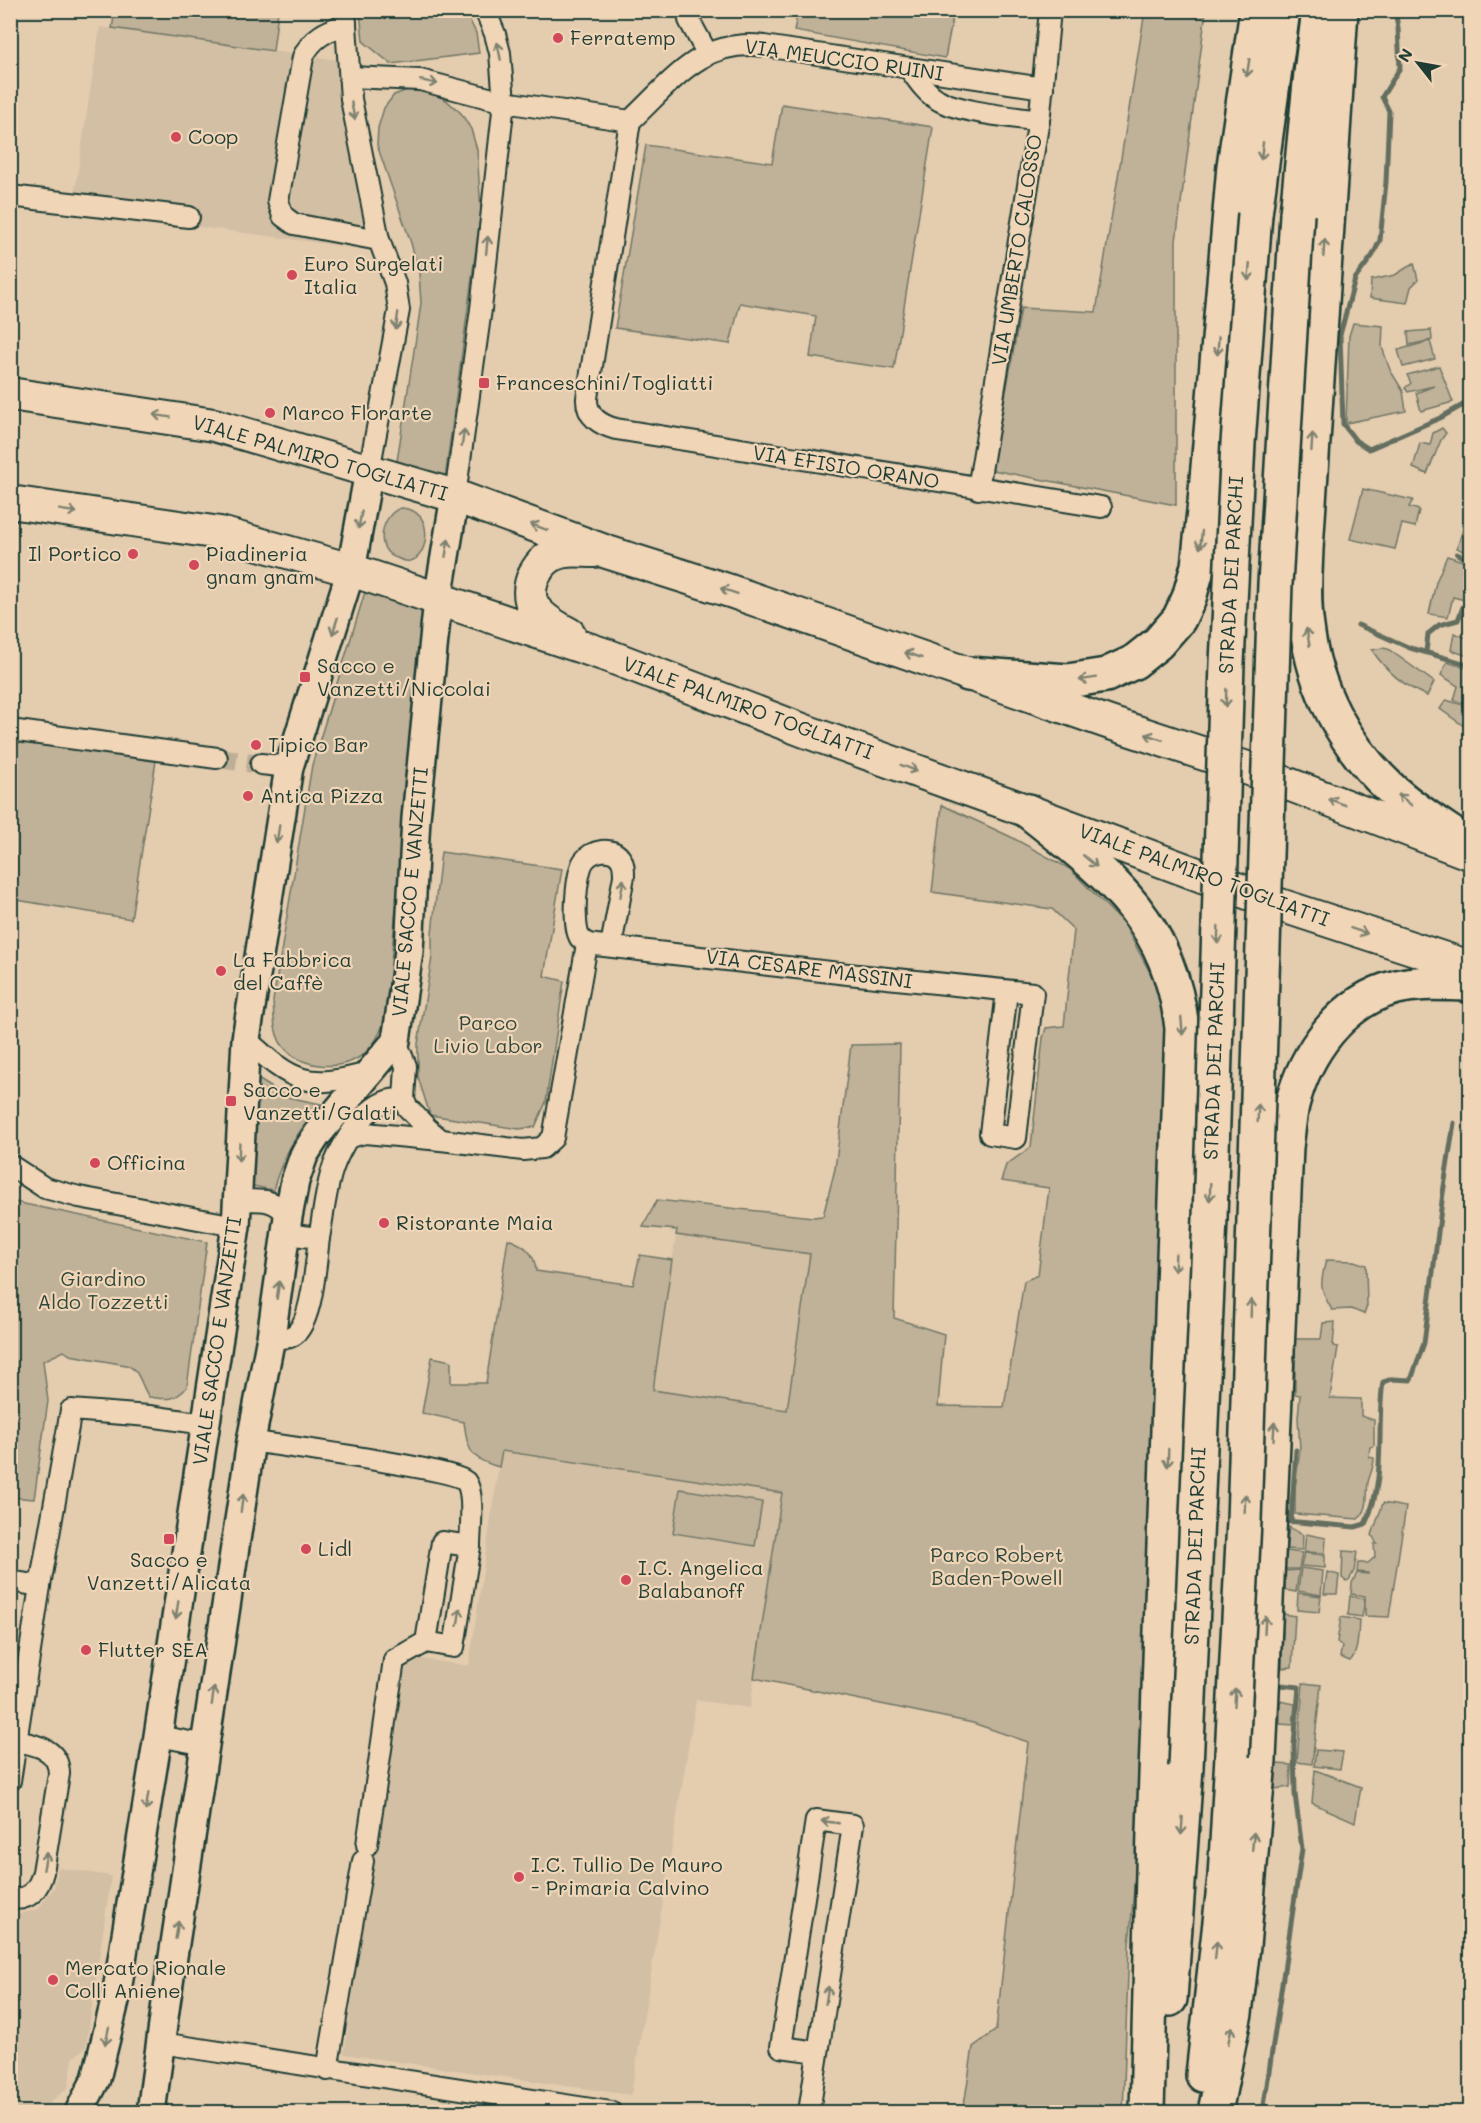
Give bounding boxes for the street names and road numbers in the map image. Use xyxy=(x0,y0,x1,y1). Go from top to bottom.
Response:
street label: VIA MEUCCIO RUINI xyxy=(743,32,946,86)
street label: VIA UMBERTO CALOSSO xyxy=(985,132,1047,367)
street label: VIALE PALMIRO TOGLIATTI xyxy=(190,408,451,506)
street label: VIA EFISIO ORANO xyxy=(751,438,941,494)
street label: STRADA DEI PARCHI xyxy=(1212,475,1248,674)
street label: VIALE PALMIRO TOGLIATTI xyxy=(620,650,877,765)
street label: VIALE SACCO E VANZETTI xyxy=(385,766,433,1018)
street label: VIALE PALMIRO TOGLIATTI xyxy=(1076,817,1333,932)
street label: VIA CESARE MASSINI xyxy=(704,942,914,994)
street label: STRADA DEI PARCHI xyxy=(1197,961,1229,1160)
street label: VIALE SACCO E VANZETTI xyxy=(186,1215,246,1467)
street label: STRADA DEI PARCHI xyxy=(1178,1446,1210,1645)

